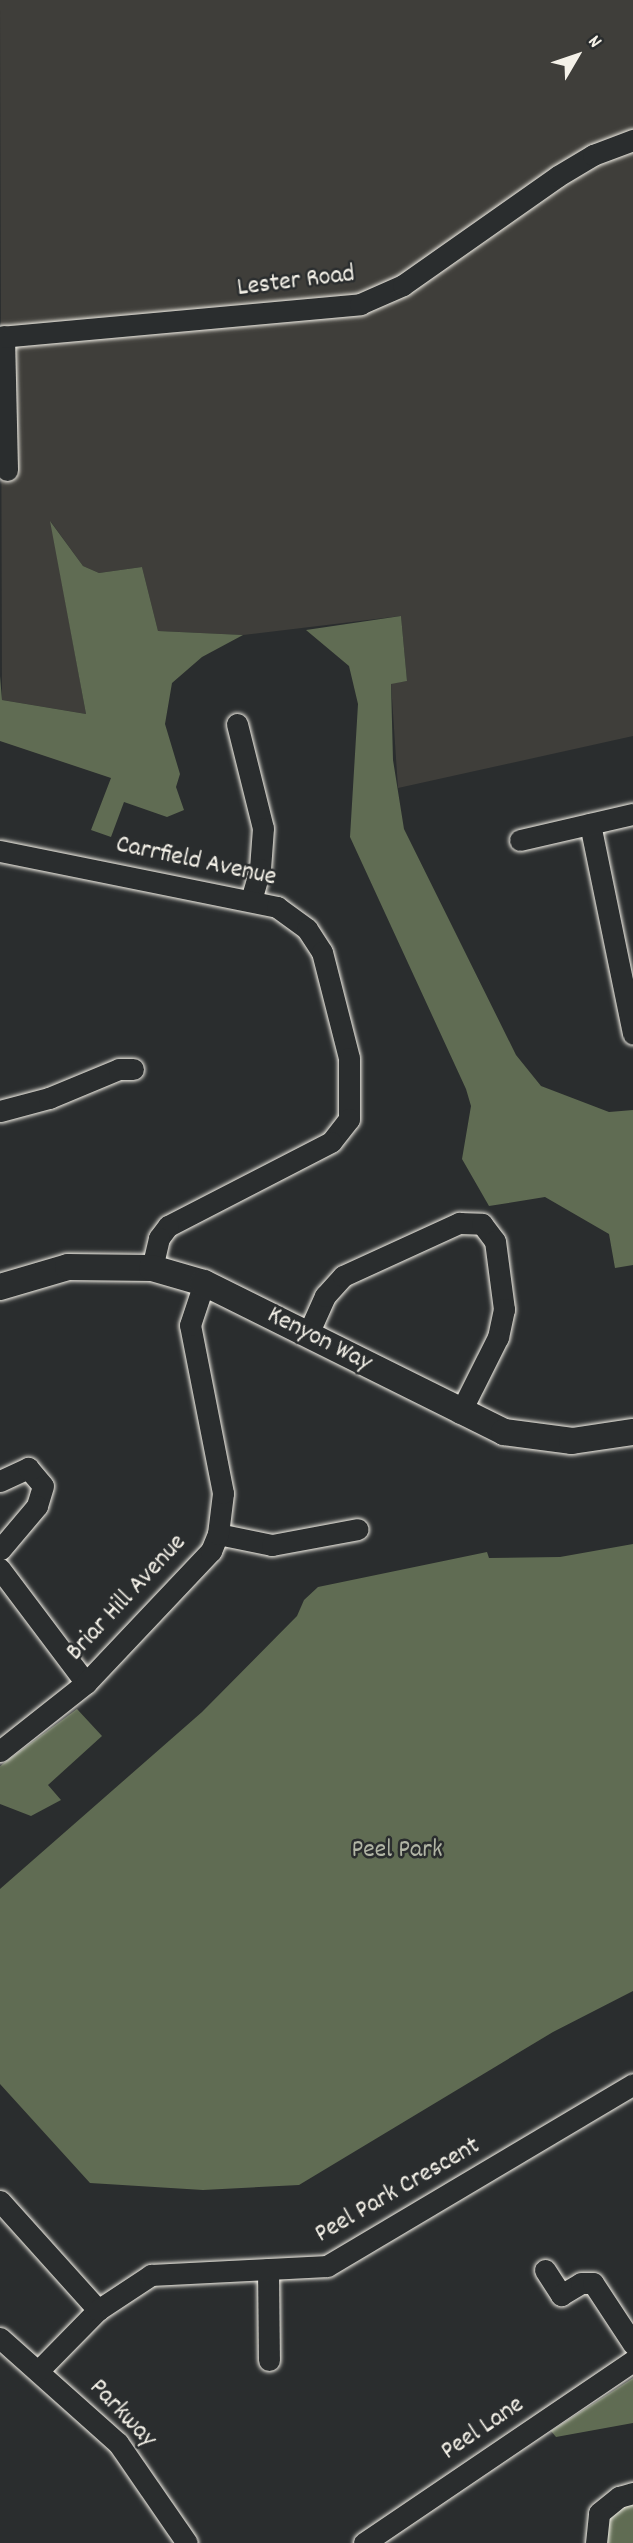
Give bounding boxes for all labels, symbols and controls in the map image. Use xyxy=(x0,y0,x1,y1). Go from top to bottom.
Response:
north arrow xyxy=(542,21,612,91)
text: N xyxy=(580,30,607,55)
street label: Lester Road xyxy=(235,259,357,305)
street label: Carrfield Avenue xyxy=(113,830,279,894)
street label: Kenyon Way xyxy=(261,1300,377,1380)
street label: Briar Hill Avenue xyxy=(60,1528,194,1668)
park label: Peel Park xyxy=(351,1835,443,1867)
street label: Peel Park Crescent xyxy=(310,2131,486,2251)
street label: Parkway xyxy=(82,2373,162,2455)
street label: Peel Lane xyxy=(436,2390,530,2468)

